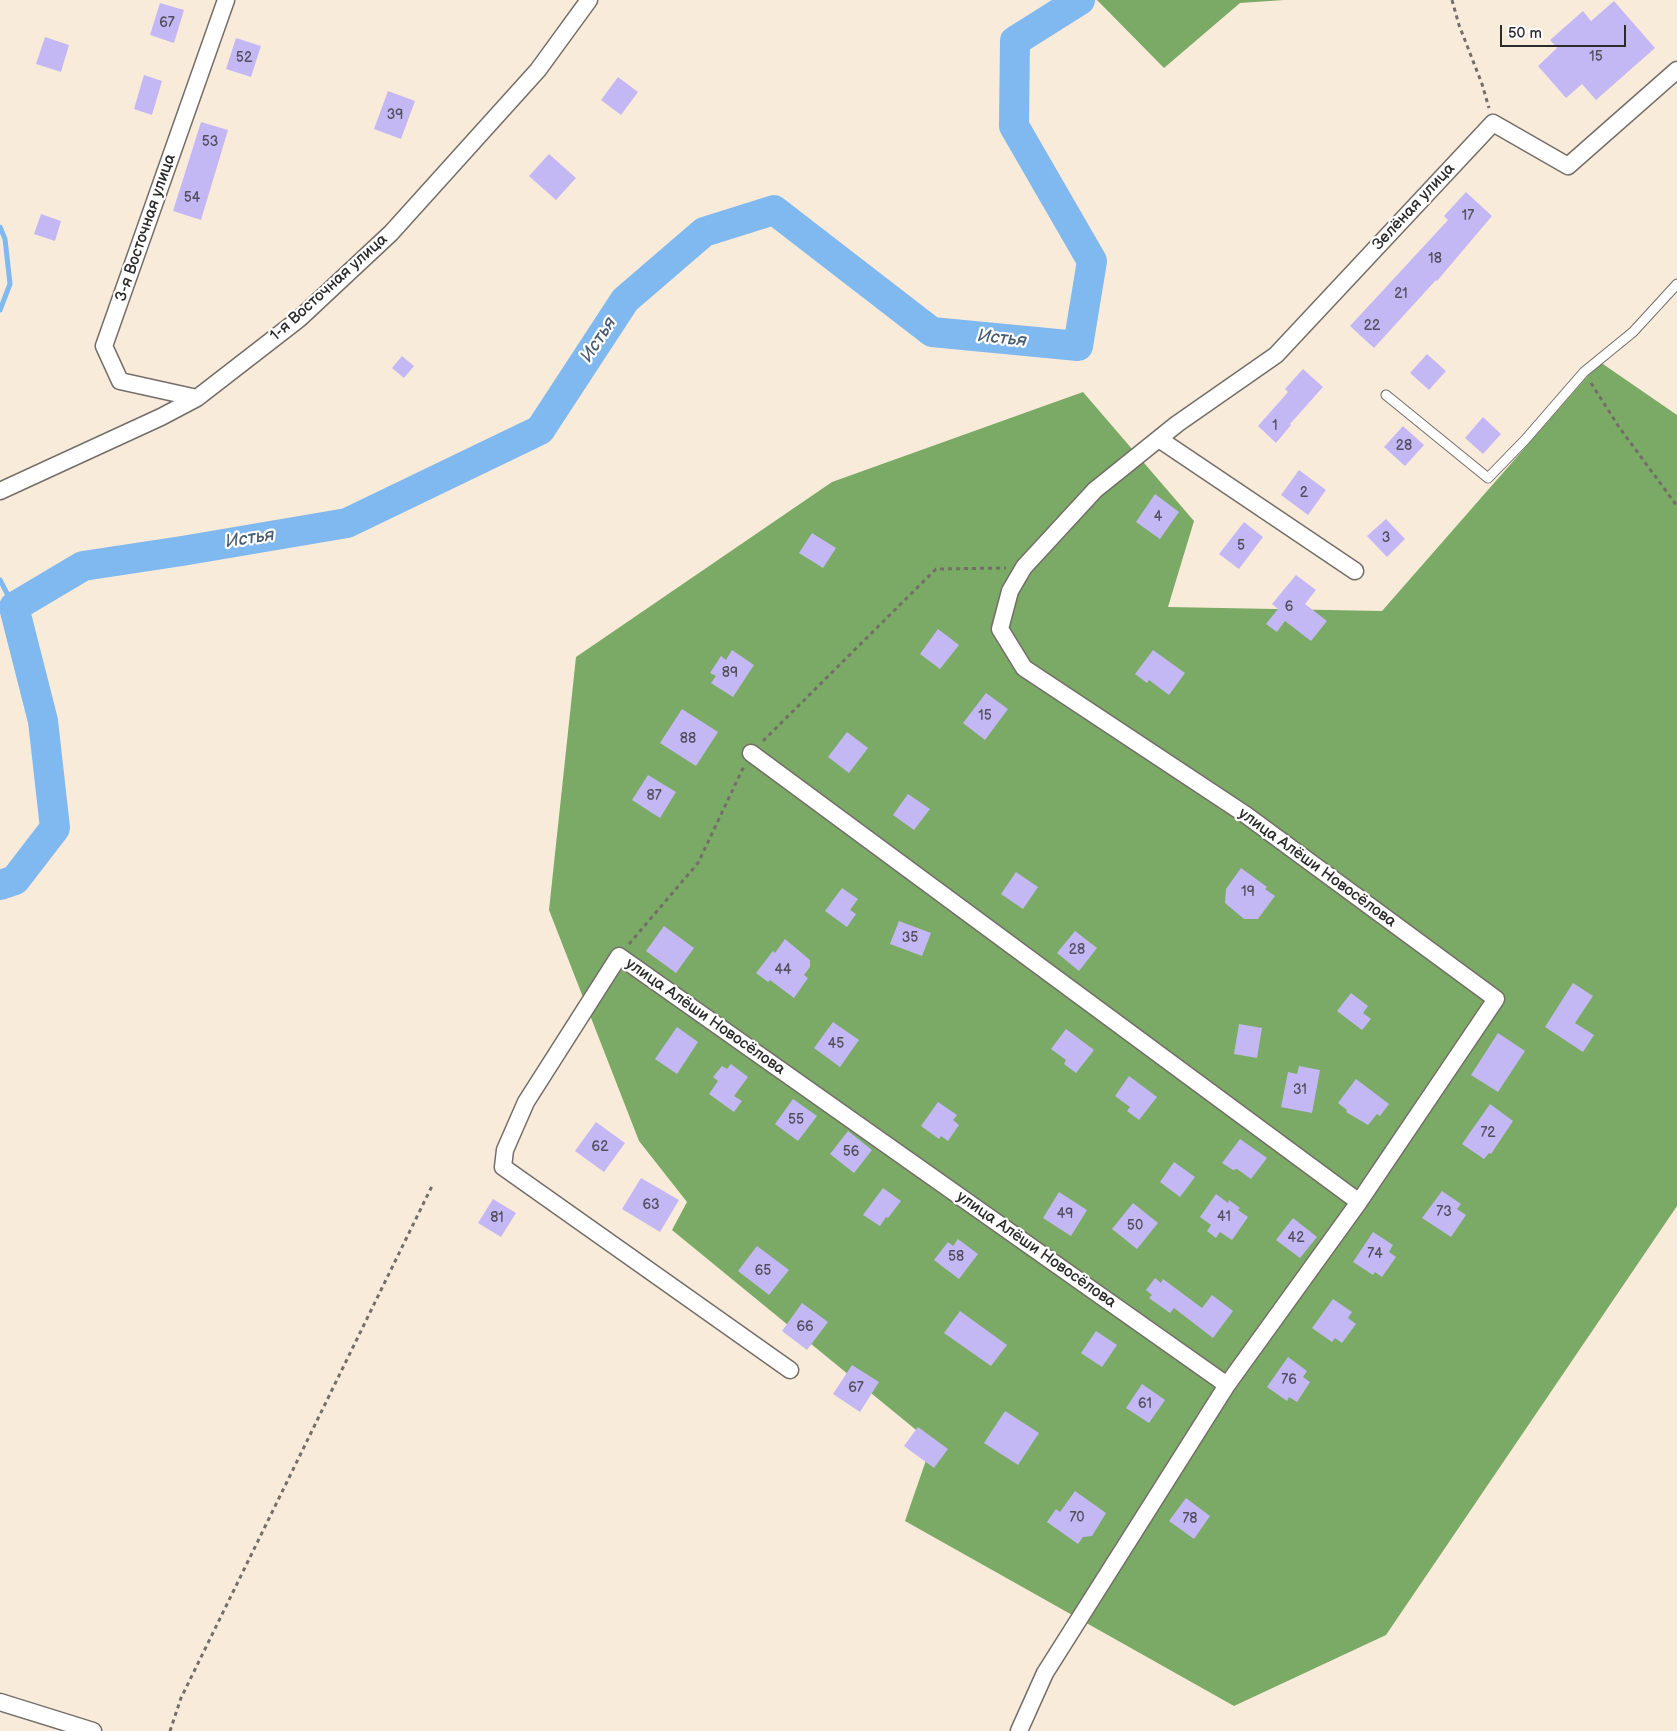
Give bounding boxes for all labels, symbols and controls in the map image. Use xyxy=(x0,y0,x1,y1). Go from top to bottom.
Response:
house number: 67 xyxy=(159,15,175,31)
scale bar xyxy=(1502,15,1628,47)
text: 50 m xyxy=(1508,24,1542,43)
house number: 15 xyxy=(1589,49,1603,65)
house number: 52 xyxy=(236,50,252,66)
house number: 39 xyxy=(387,107,403,123)
house number: 53 xyxy=(202,134,218,150)
street label: 3-я Восточная улица xyxy=(112,152,180,304)
street label: Зелёная улица xyxy=(1369,159,1459,255)
house number: 54 xyxy=(184,190,200,206)
house number: 17 xyxy=(1462,208,1474,224)
street label: 1-я Восточная улица xyxy=(266,230,392,346)
house number: 18 xyxy=(1428,251,1442,267)
house number: 21 xyxy=(1394,286,1408,302)
water label: Истья xyxy=(576,313,622,367)
house number: 22 xyxy=(1364,318,1380,334)
water label: Истья xyxy=(976,326,1028,352)
house number: 1 xyxy=(1272,418,1278,434)
house number: 28 xyxy=(1396,438,1412,454)
house number: 2 xyxy=(1300,485,1308,501)
house number: 4 xyxy=(1154,509,1162,525)
water label: Истья xyxy=(224,524,276,554)
house number: 3 xyxy=(1382,530,1390,546)
house number: 5 xyxy=(1237,538,1245,554)
house number: 6 xyxy=(1285,599,1293,615)
house number: 89 xyxy=(722,665,738,681)
house number: 15 xyxy=(978,708,992,724)
house number: 88 xyxy=(680,731,696,747)
house number: 87 xyxy=(646,788,662,804)
street label: улица Алёши Новосёлова xyxy=(1234,804,1400,932)
house number: 19 xyxy=(1241,884,1255,900)
house number: 35 xyxy=(902,930,918,946)
house number: 28 xyxy=(1069,942,1085,958)
street label: улица Алёши Новосёлова xyxy=(621,954,789,1080)
house number: 44 xyxy=(774,962,792,978)
house number: 45 xyxy=(828,1036,844,1052)
house number: 31 xyxy=(1293,1082,1307,1098)
house number: 55 xyxy=(788,1112,804,1128)
house number: 72 xyxy=(1480,1125,1496,1141)
house number: 62 xyxy=(592,1139,608,1155)
house number: 56 xyxy=(843,1144,859,1160)
street label: улица Алёши Новосёлова xyxy=(952,1187,1120,1313)
house number: 63 xyxy=(642,1197,660,1213)
house number: 73 xyxy=(1436,1204,1452,1220)
house number: 49 xyxy=(1057,1206,1073,1222)
house number: 41 xyxy=(1217,1209,1231,1225)
house number: 81 xyxy=(490,1210,504,1226)
house number: 50 xyxy=(1127,1218,1143,1234)
house number: 42 xyxy=(1288,1230,1304,1246)
house number: 74 xyxy=(1367,1246,1383,1262)
house number: 58 xyxy=(948,1249,964,1265)
house number: 65 xyxy=(755,1263,771,1279)
house number: 66 xyxy=(796,1319,814,1335)
house number: 76 xyxy=(1281,1372,1297,1388)
house number: 67 xyxy=(848,1380,864,1396)
house number: 61 xyxy=(1138,1396,1152,1412)
house number: 70 xyxy=(1069,1510,1085,1526)
house number: 78 xyxy=(1182,1511,1198,1527)

